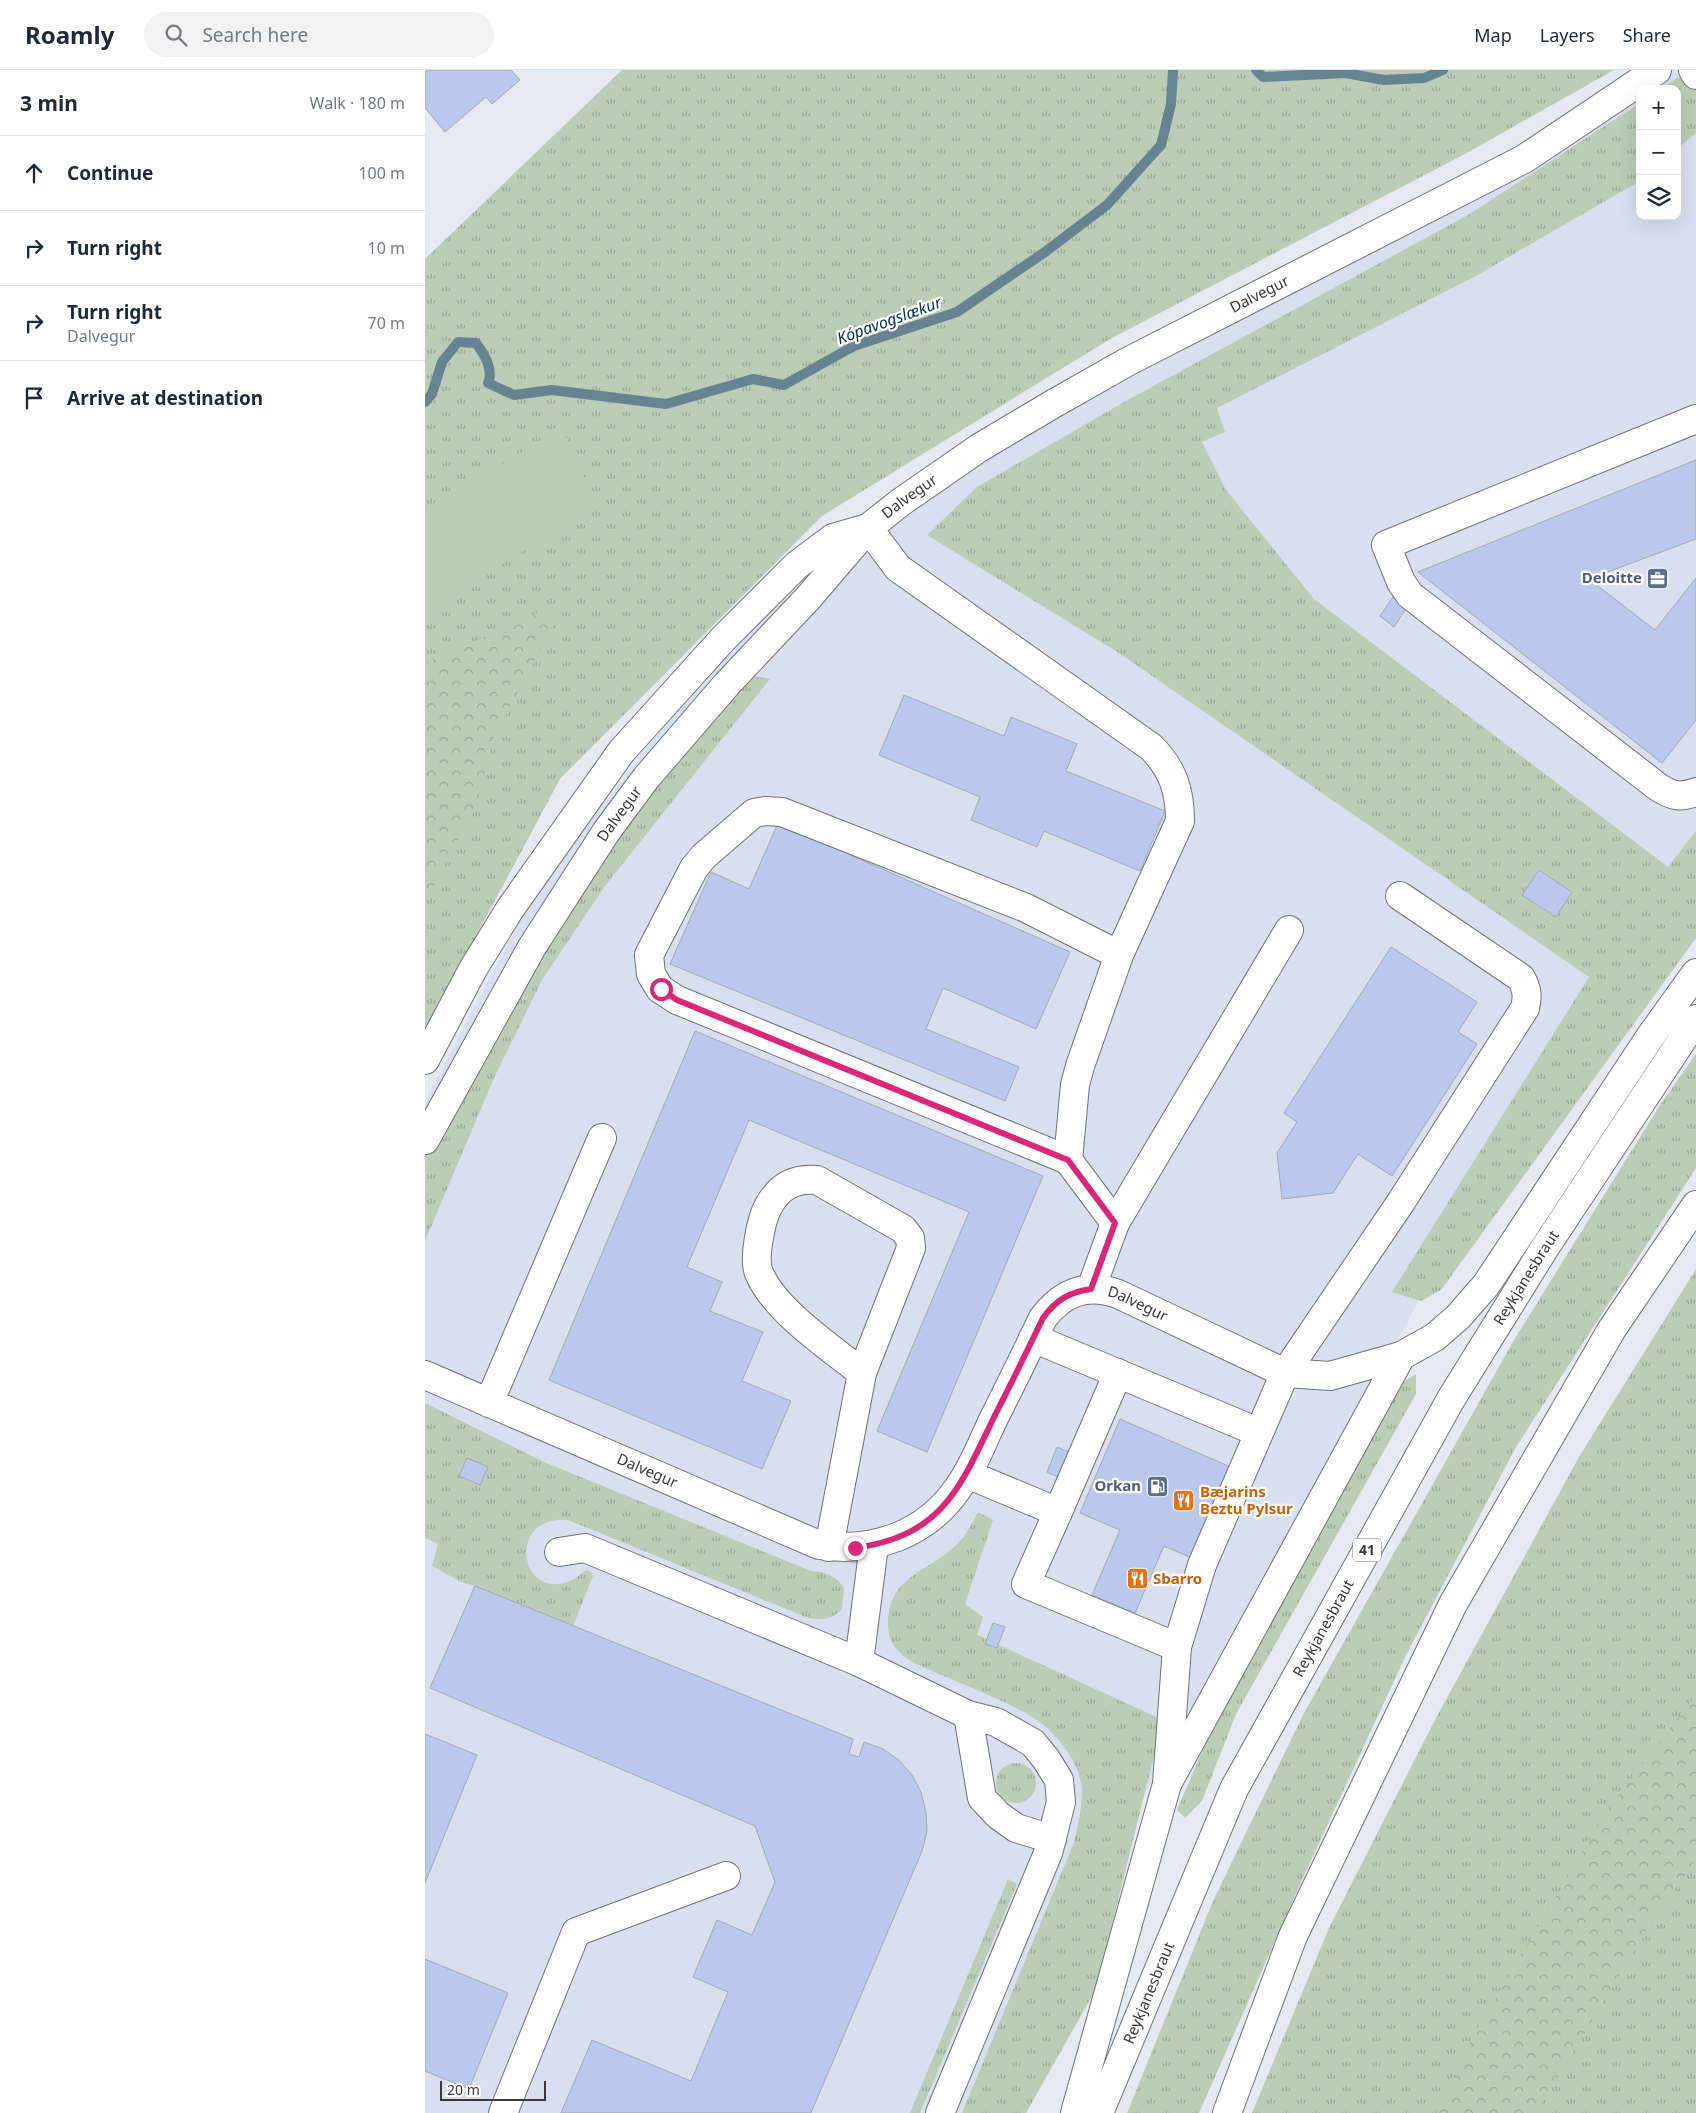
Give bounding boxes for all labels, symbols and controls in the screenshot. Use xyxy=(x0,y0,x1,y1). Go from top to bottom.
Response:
search box xyxy=(144,12,494,57)
text: Roamly xyxy=(25,18,114,51)
icon: search xyxy=(162,21,190,49)
text: Search here xyxy=(202,22,308,48)
text: Map xyxy=(1474,23,1512,47)
text: Layers xyxy=(1540,23,1595,47)
text: Share xyxy=(1623,23,1671,47)
map controls xyxy=(1636,85,1681,220)
button: + xyxy=(1636,85,1681,130)
text: 3 min xyxy=(20,89,78,117)
text: Walk · 180 m xyxy=(310,92,405,114)
button: − xyxy=(1636,130,1681,175)
icon: ahead xyxy=(20,159,48,187)
text: Continue xyxy=(67,160,153,186)
text: 100 m xyxy=(358,162,405,184)
button: layers xyxy=(1636,175,1681,220)
icon: right xyxy=(20,234,48,262)
text: Turn right xyxy=(67,235,162,261)
text: 10 m xyxy=(368,237,405,259)
street label: Dalvegur xyxy=(1226,270,1292,317)
water label: Kópavogslækur xyxy=(834,291,945,349)
text: Turn right xyxy=(67,299,162,325)
icon: right xyxy=(20,309,48,337)
text: 70 m xyxy=(368,312,405,334)
text: Dalvegur xyxy=(67,325,135,347)
icon: arrive xyxy=(20,384,48,412)
text: Arrive at destination xyxy=(67,385,263,411)
street label: Dalvegur xyxy=(877,469,941,523)
office icon: Deloitte xyxy=(1646,566,1670,590)
place label: Deloitte xyxy=(1582,567,1642,587)
street label: Dalvegur xyxy=(592,782,646,845)
route start xyxy=(650,978,673,1001)
street label: Reykjanesbraut xyxy=(1488,1225,1563,1329)
street label: Dalvegur xyxy=(1106,1280,1171,1325)
street label: Dalvegur xyxy=(614,1448,681,1492)
fuel station icon: Orkan xyxy=(1145,1474,1169,1498)
place label: Orkan xyxy=(1094,1475,1141,1495)
place label: Bæjarins Beztu Pylsur xyxy=(1200,1481,1293,1518)
restaurant icon: Bæjarins Beztu Pylsur xyxy=(1172,1489,1196,1513)
route end xyxy=(844,1537,867,1560)
road number: 41 xyxy=(1353,1538,1381,1562)
restaurant icon: Sbarro xyxy=(1125,1567,1149,1591)
place label: Sbarro xyxy=(1153,1568,1202,1588)
street label: Reykjanesbraut xyxy=(1287,1575,1358,1680)
street label: Reykjanesbraut xyxy=(1118,1938,1178,2047)
scale bar xyxy=(440,2078,546,2101)
text: 20 m xyxy=(447,2080,480,2099)

